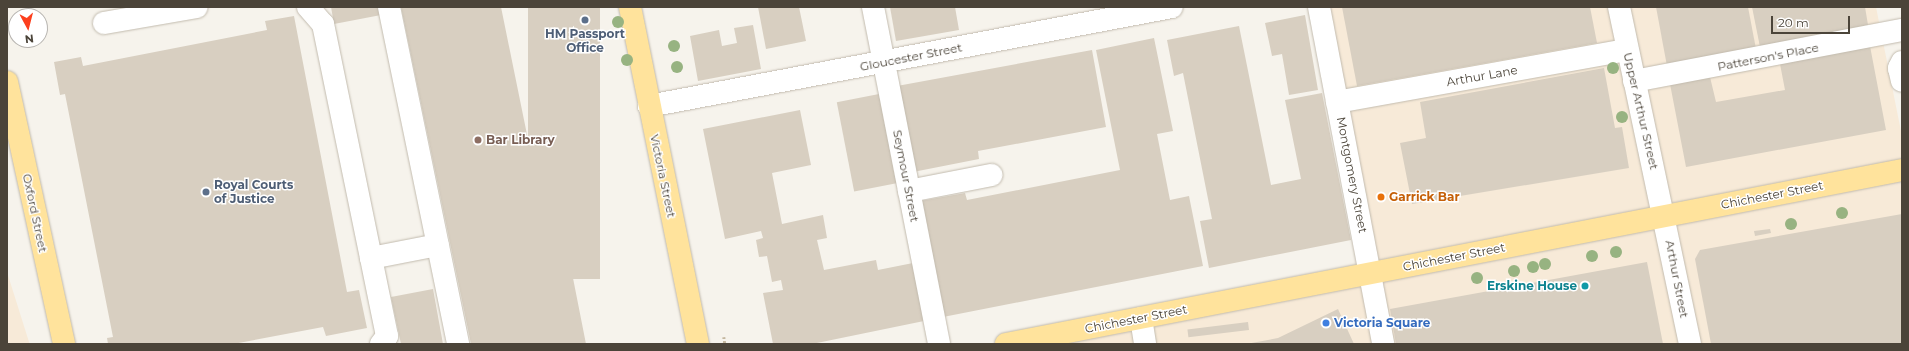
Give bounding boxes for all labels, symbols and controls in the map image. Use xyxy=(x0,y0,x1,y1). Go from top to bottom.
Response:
north arrow xyxy=(8,8,48,48)
scale bar xyxy=(1773,8,1852,34)
marker: HM Passport Office xyxy=(580,15,590,25)
text: 20 m xyxy=(1778,15,1809,30)
place label: HM Passport Office xyxy=(545,27,625,55)
text: N xyxy=(24,31,35,46)
street label: Gloucester Street xyxy=(859,40,963,74)
street label: Patterson's Place xyxy=(1716,40,1820,74)
street label: Upper Arthur Street xyxy=(1621,51,1661,171)
street label: Arthur Lane xyxy=(1445,63,1519,89)
street label: Montgomery Street xyxy=(1334,116,1370,234)
street label: Seymour Street xyxy=(890,129,922,223)
place label: Bar Library xyxy=(486,133,555,147)
street label: Victoria Street xyxy=(647,133,679,219)
marker: Bar Library xyxy=(473,135,483,145)
street label: Oxford Street xyxy=(20,172,50,254)
place label: Royal Courts of Justice xyxy=(214,178,293,206)
street label: Chichester Street xyxy=(1720,178,1824,212)
marker: Royal Courts of Justice xyxy=(201,187,211,197)
place label: Garrick Bar xyxy=(1389,190,1460,204)
marker: Garrick Bar xyxy=(1376,192,1386,202)
street label: Arthur Street xyxy=(1662,239,1692,319)
street label: Chichester Street xyxy=(1402,240,1506,274)
place label: Erskine House xyxy=(1487,279,1577,293)
marker: Erskine House xyxy=(1580,281,1590,291)
street label: Chichester Street xyxy=(1084,302,1188,336)
place label: Victoria Square xyxy=(1334,316,1430,330)
marker: Victoria Square xyxy=(1321,318,1331,328)

